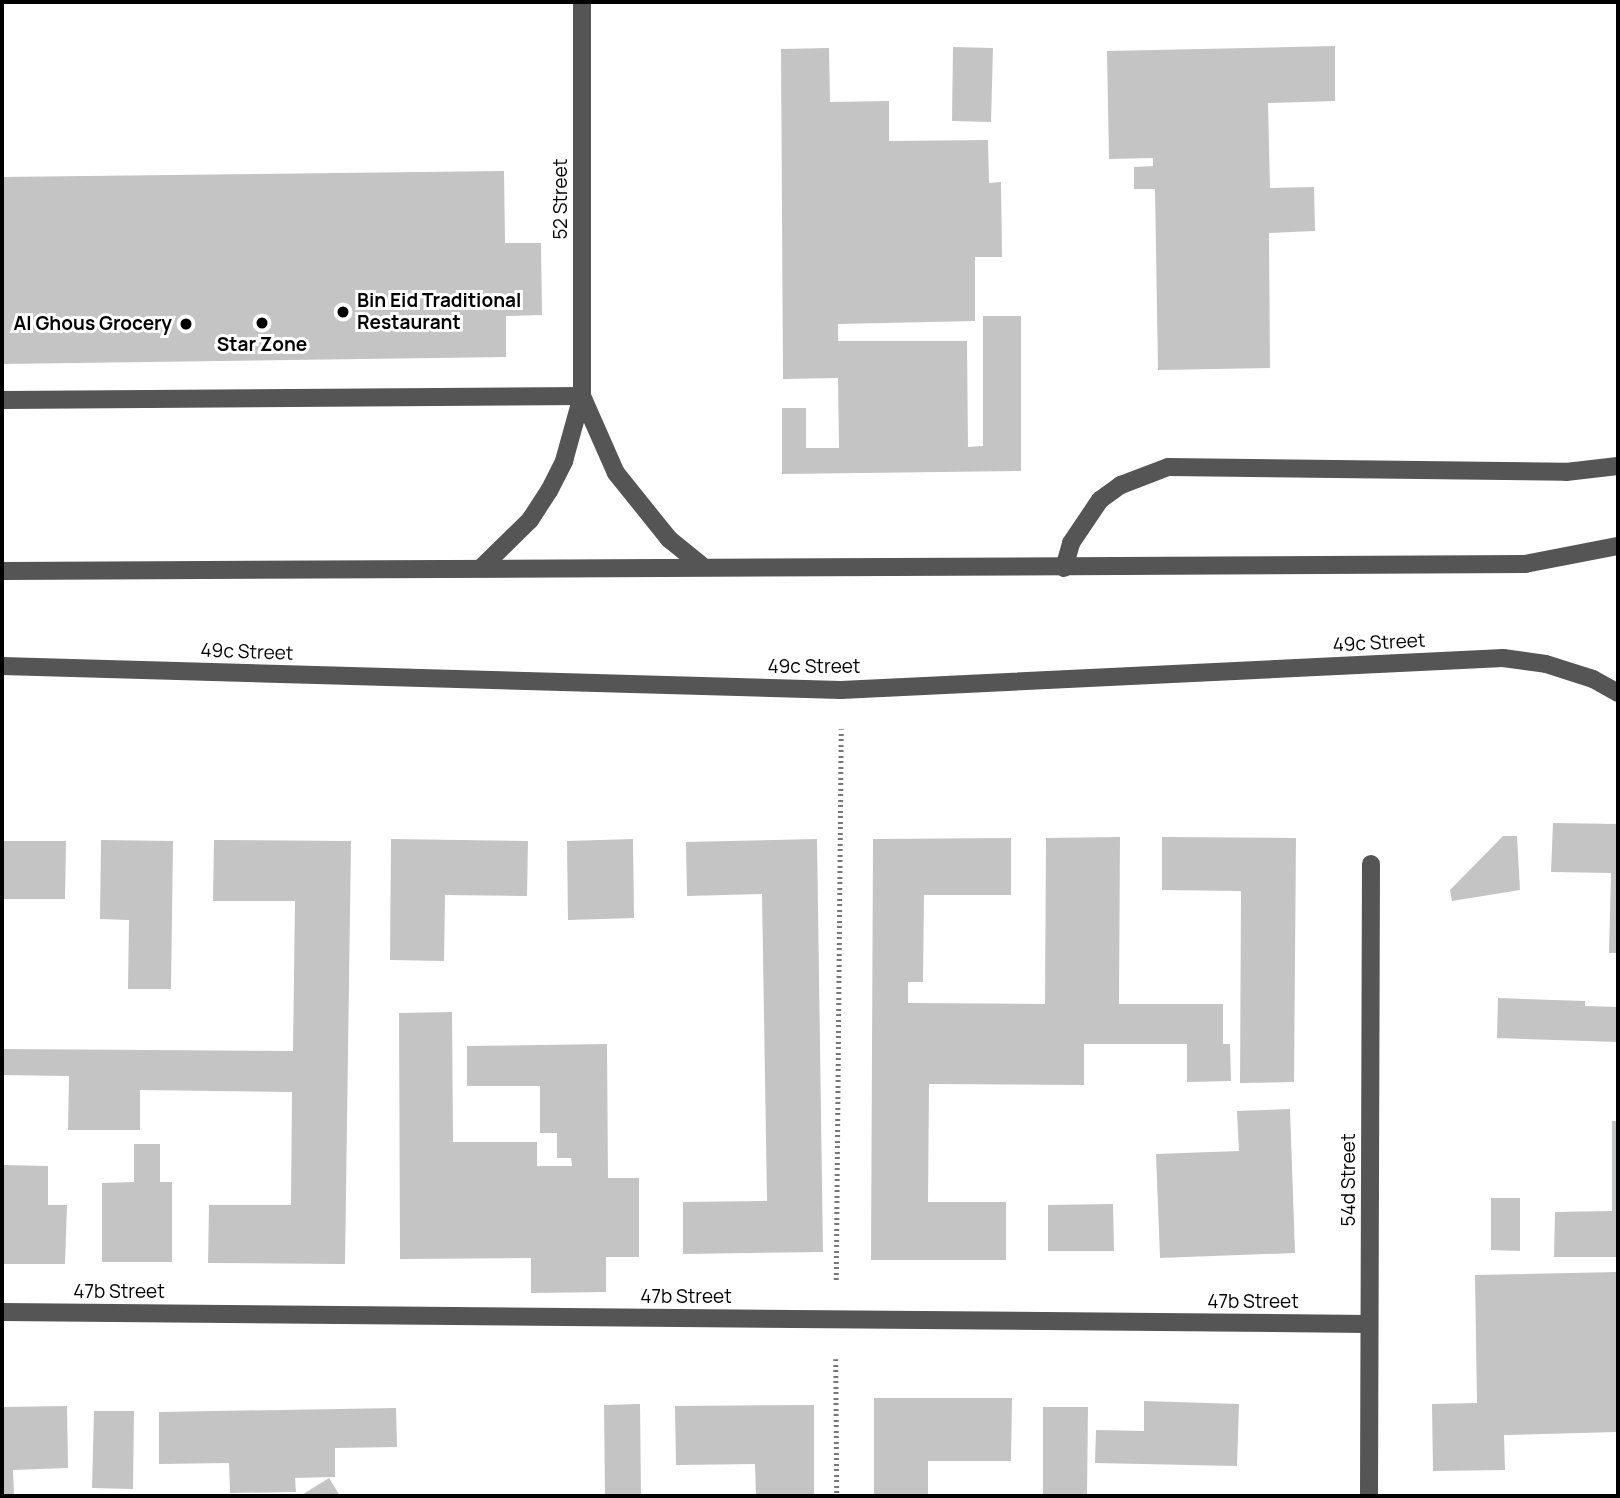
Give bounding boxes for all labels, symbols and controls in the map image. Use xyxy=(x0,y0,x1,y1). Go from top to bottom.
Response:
street label: 52 Street xyxy=(550,159,572,239)
place label: Bin Eid Traditional Restaurant xyxy=(357,290,521,334)
marker: Bin Eid Traditional Restaurant xyxy=(335,304,351,320)
place label: Al Ghous Grocery xyxy=(14,313,172,335)
marker: Star Zone xyxy=(254,315,270,331)
marker: Al Ghous Grocery xyxy=(178,316,194,332)
place label: Star Zone xyxy=(217,334,307,356)
street label: 49c Street xyxy=(1332,629,1426,657)
street label: 49c Street xyxy=(200,639,294,665)
street label: 49c Street xyxy=(768,656,860,678)
street label: 54d Street xyxy=(1338,1133,1360,1227)
street label: 47b Street xyxy=(73,1281,165,1303)
street label: 47b Street xyxy=(640,1286,732,1308)
street label: 47b Street xyxy=(1207,1291,1299,1313)

